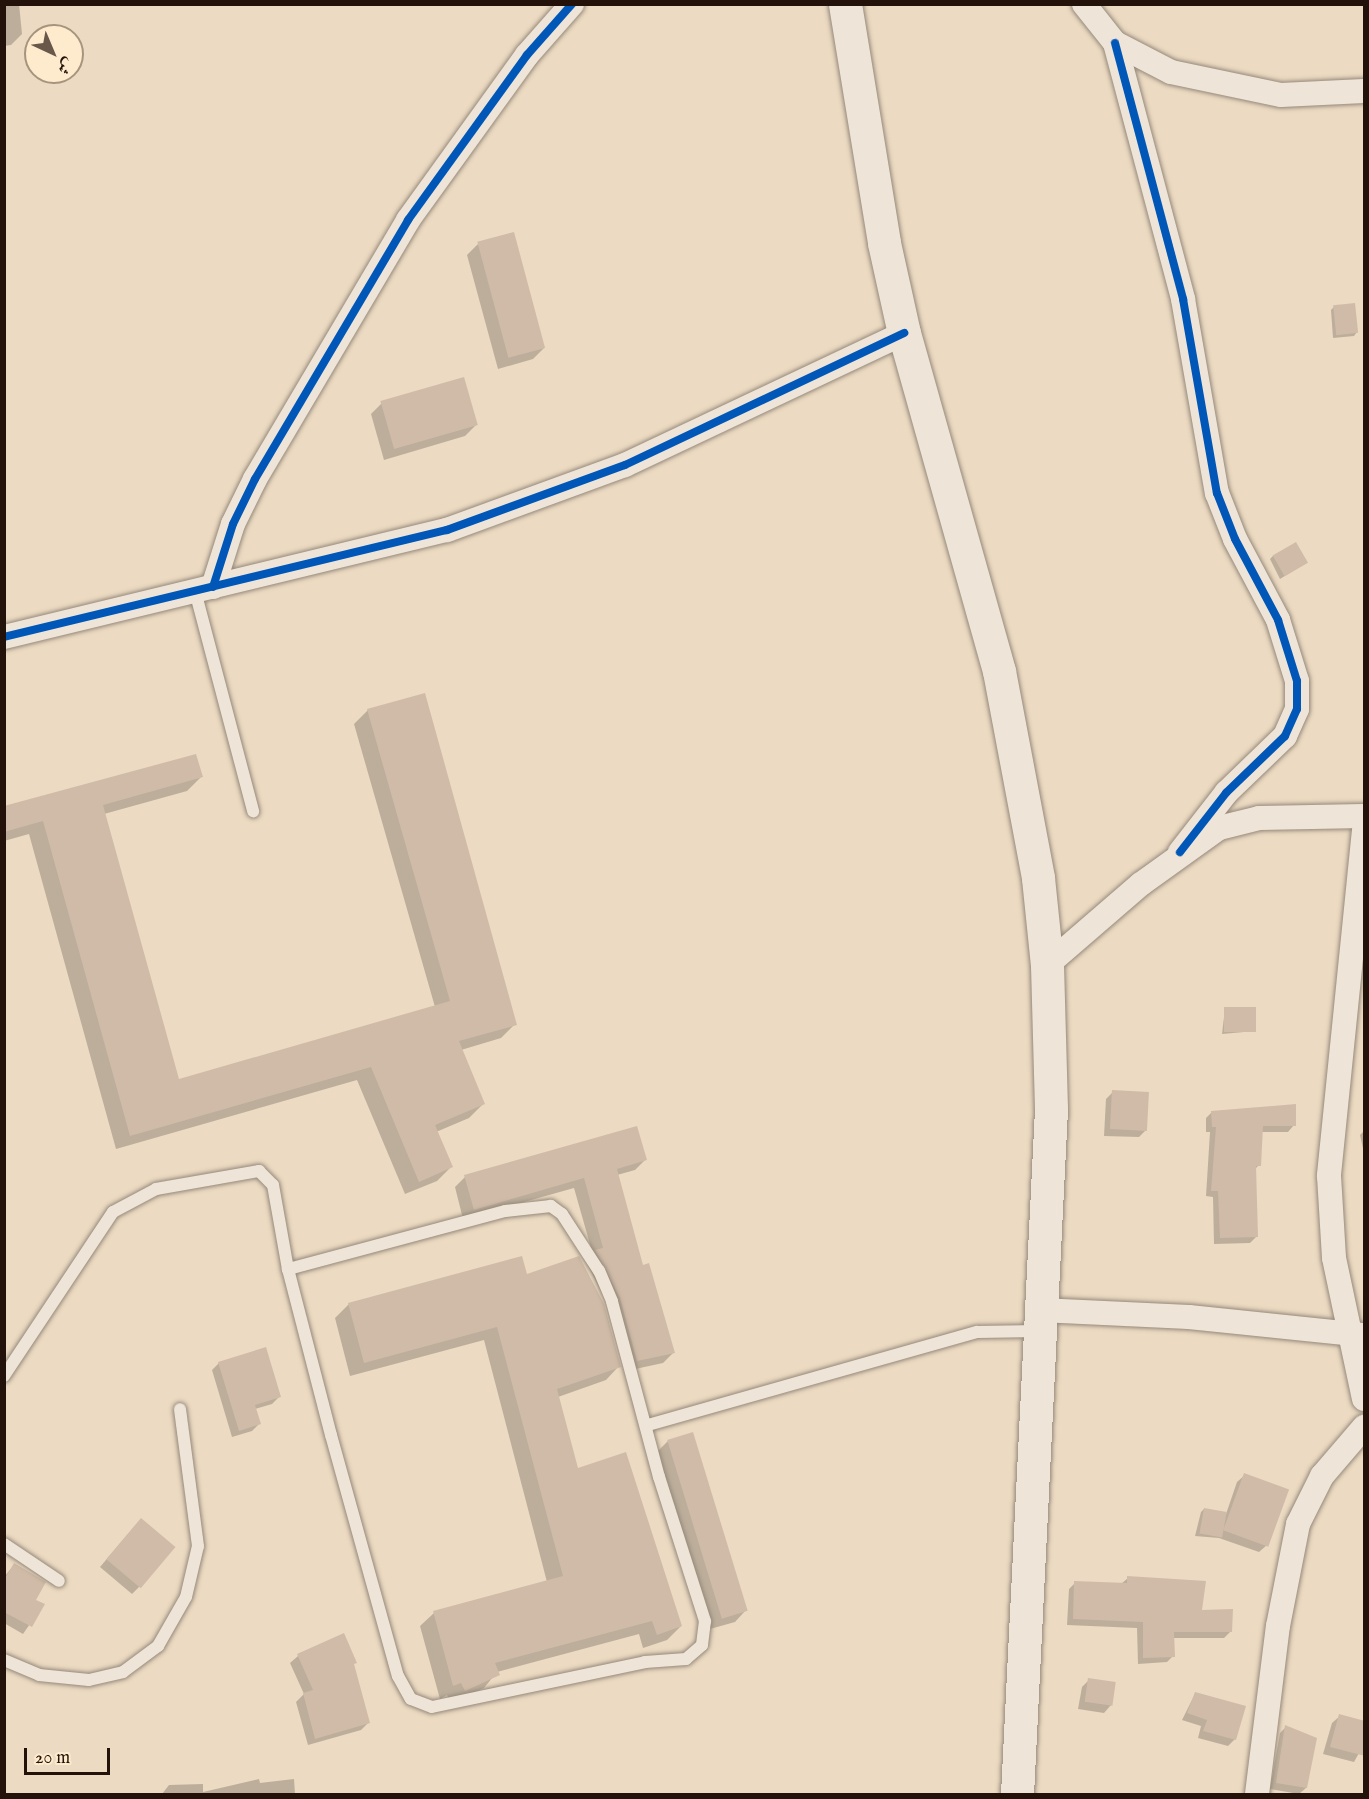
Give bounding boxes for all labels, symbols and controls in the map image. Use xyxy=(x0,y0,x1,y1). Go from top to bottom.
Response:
north arrow xyxy=(24,24,84,84)
text: ش xyxy=(52,53,78,78)
scale bar xyxy=(27,1736,112,1774)
text: 20 m xyxy=(35,1747,70,1770)

